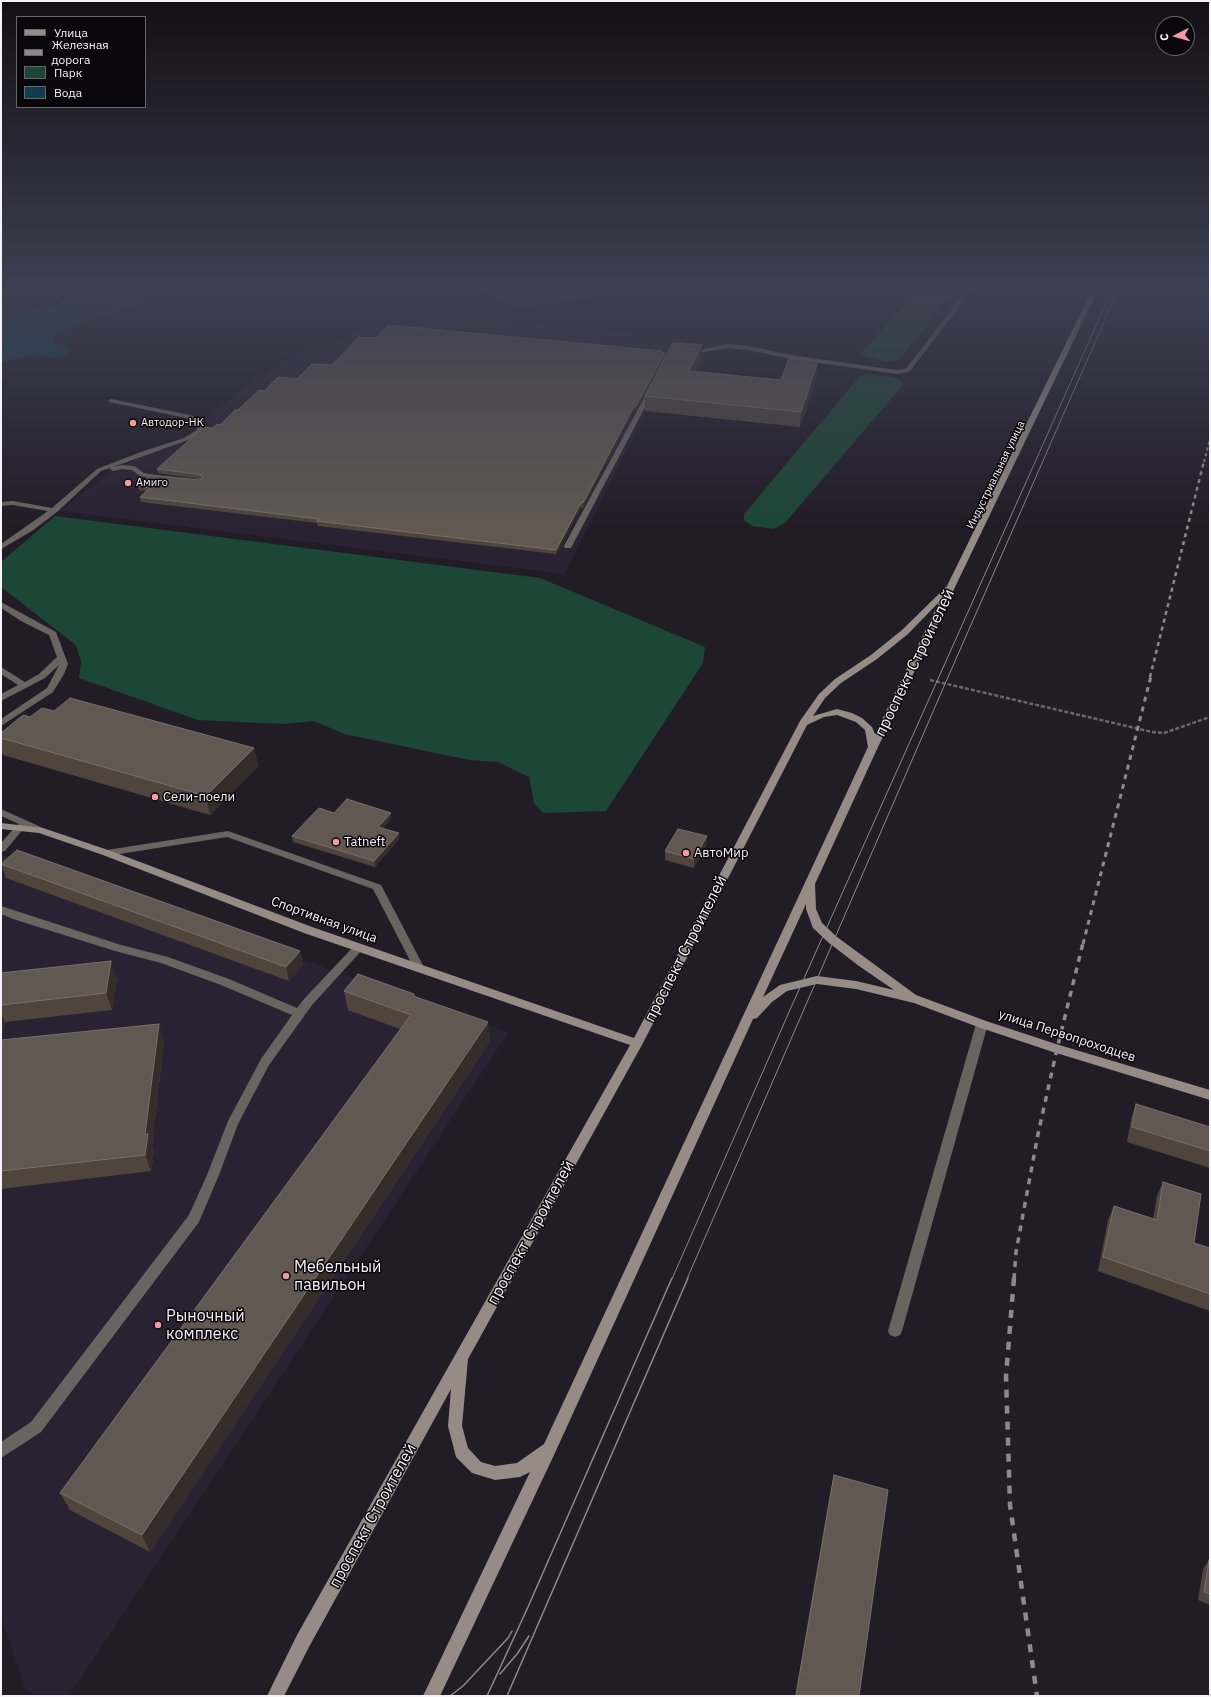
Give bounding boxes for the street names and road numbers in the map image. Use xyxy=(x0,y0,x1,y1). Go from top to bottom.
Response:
street label: Индустриальная улица xyxy=(964,419,1028,531)
street label: проспект Строителей xyxy=(871,586,959,740)
street label: проспект Строителей xyxy=(641,872,731,1026)
street label: Спортивная улица xyxy=(269,894,379,946)
street label: улица Первопроходцев xyxy=(997,1006,1137,1066)
street label: проспект Строителей xyxy=(483,1157,579,1309)
street label: проспект Строителей xyxy=(325,1440,421,1592)

